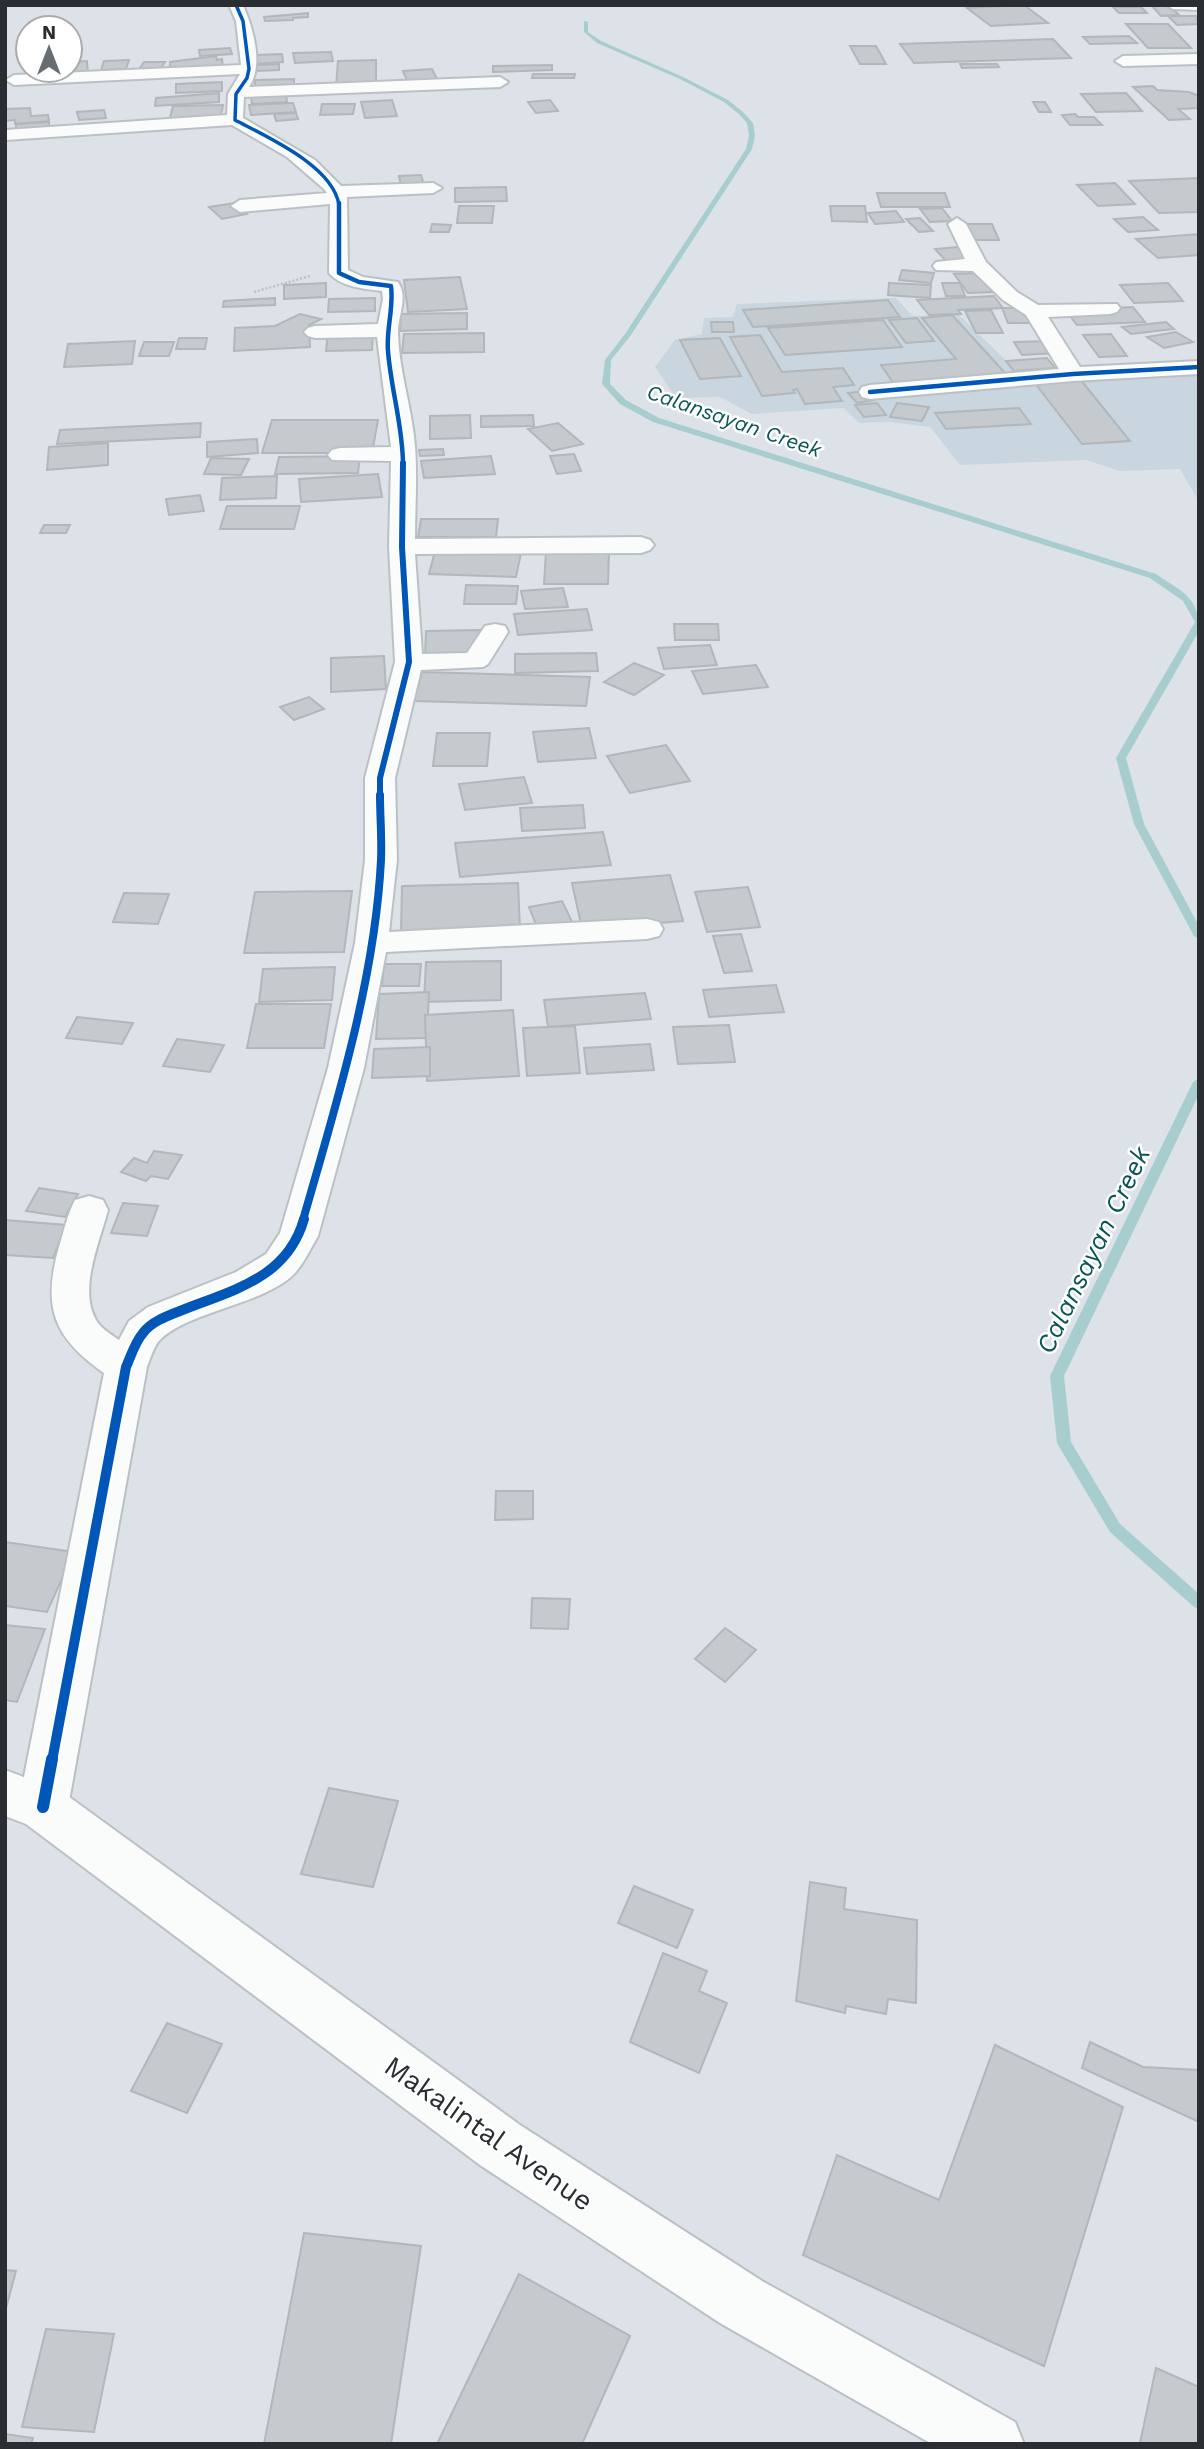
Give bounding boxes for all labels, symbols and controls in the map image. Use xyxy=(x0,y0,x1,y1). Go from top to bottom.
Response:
north arrow xyxy=(14,14,84,84)
text: N xyxy=(42,21,56,44)
water label: Calansayan Creek xyxy=(644,379,825,462)
water label: Calansayan Creek xyxy=(1030,1141,1156,1358)
street label: Makalintal Avenue xyxy=(378,2049,599,2218)

